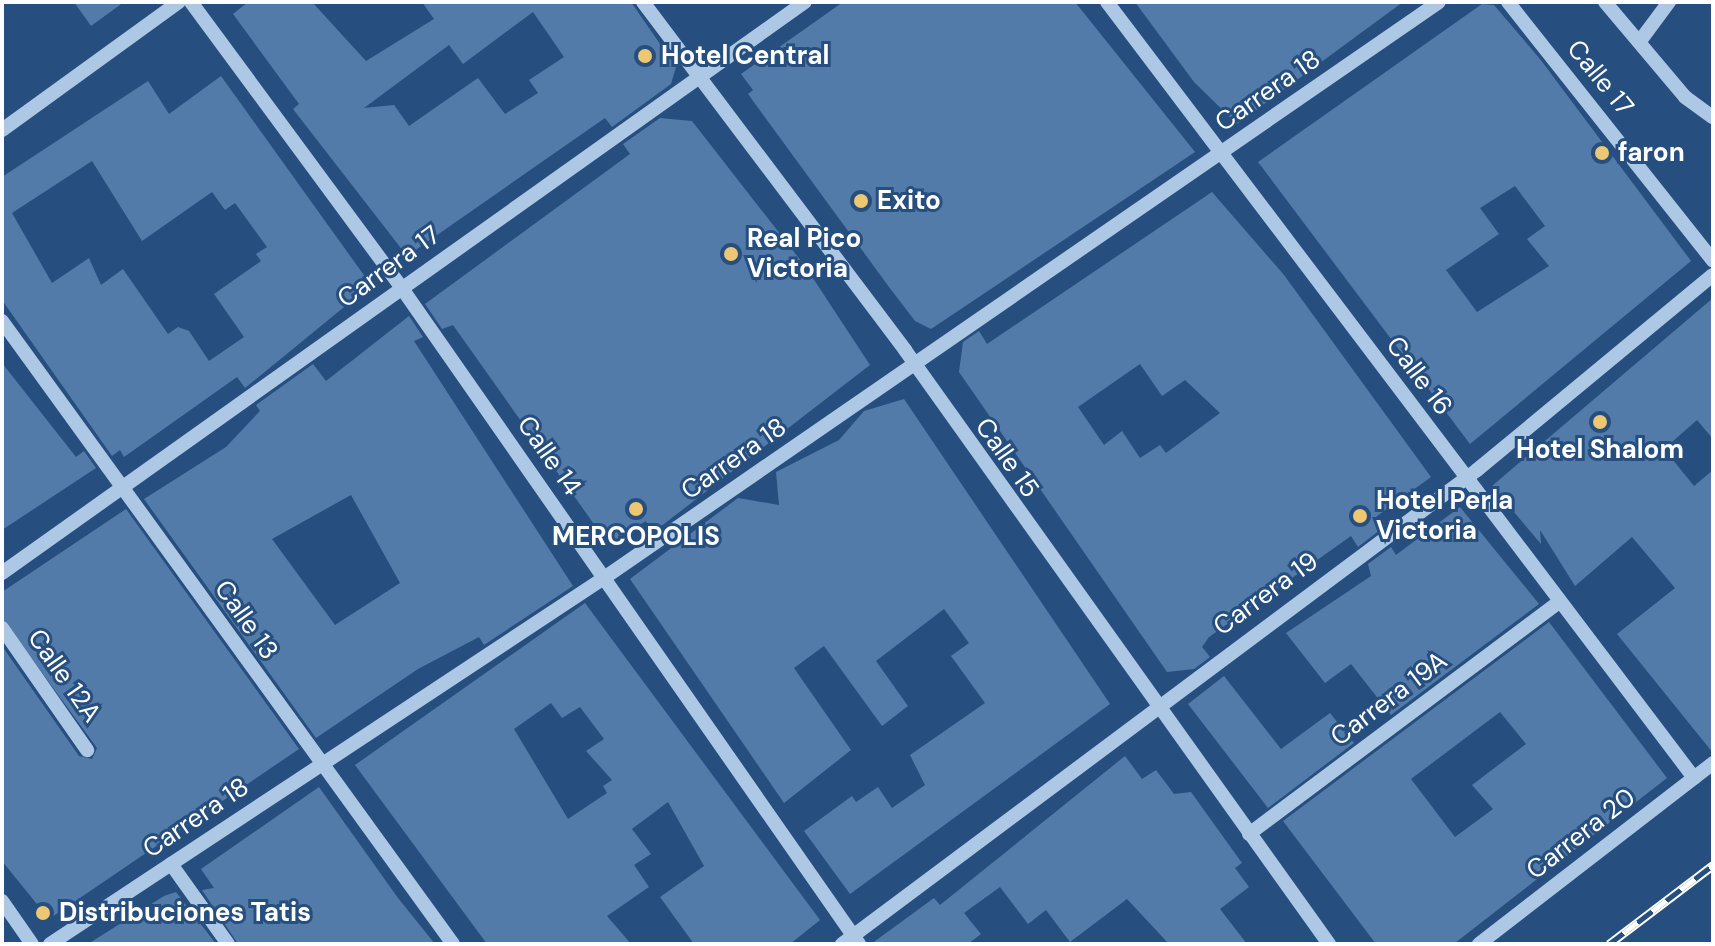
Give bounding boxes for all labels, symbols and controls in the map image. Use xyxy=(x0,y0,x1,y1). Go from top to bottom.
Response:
street label: Calle 17 xyxy=(1560,34,1640,122)
place label: Hotel Central xyxy=(661,40,829,72)
street label: Carrera 18 xyxy=(1210,44,1326,138)
marker: Hotel Central xyxy=(636,47,654,65)
place label: faron xyxy=(1618,137,1685,169)
marker: faron xyxy=(1593,144,1611,162)
place label: Exito xyxy=(877,185,941,217)
marker: Exito xyxy=(852,192,870,210)
street label: Carrera 17 xyxy=(332,219,446,315)
place label: Real Pico Victoria xyxy=(747,223,861,284)
marker: Real Pico Victoria xyxy=(722,245,740,263)
street label: Calle 16 xyxy=(1379,330,1459,422)
street label: Calle 14 xyxy=(510,410,588,502)
street label: Carrera 18 xyxy=(676,412,792,506)
street label: Calle 15 xyxy=(968,412,1046,504)
marker: Hotel Shalom xyxy=(1591,413,1609,431)
place label: Hotel Shalom xyxy=(1516,434,1684,466)
place label: Hotel Perla Victoria xyxy=(1376,485,1513,546)
marker: MERCOPOLIS xyxy=(627,500,645,518)
marker: Hotel Perla Victoria xyxy=(1351,507,1369,525)
place label: MERCOPOLIS xyxy=(552,521,720,553)
street label: Carrera 19 xyxy=(1208,546,1324,642)
street label: Calle 13 xyxy=(208,574,284,666)
street label: Calle 12A xyxy=(21,623,107,729)
street label: Carrera 19A xyxy=(1325,645,1453,753)
street label: Carrera 18 xyxy=(137,771,255,865)
street label: Carrera 20 xyxy=(1520,782,1642,886)
place label: Distribuciones Tatis xyxy=(59,897,311,929)
marker: Distribuciones Tatis xyxy=(34,904,52,922)

